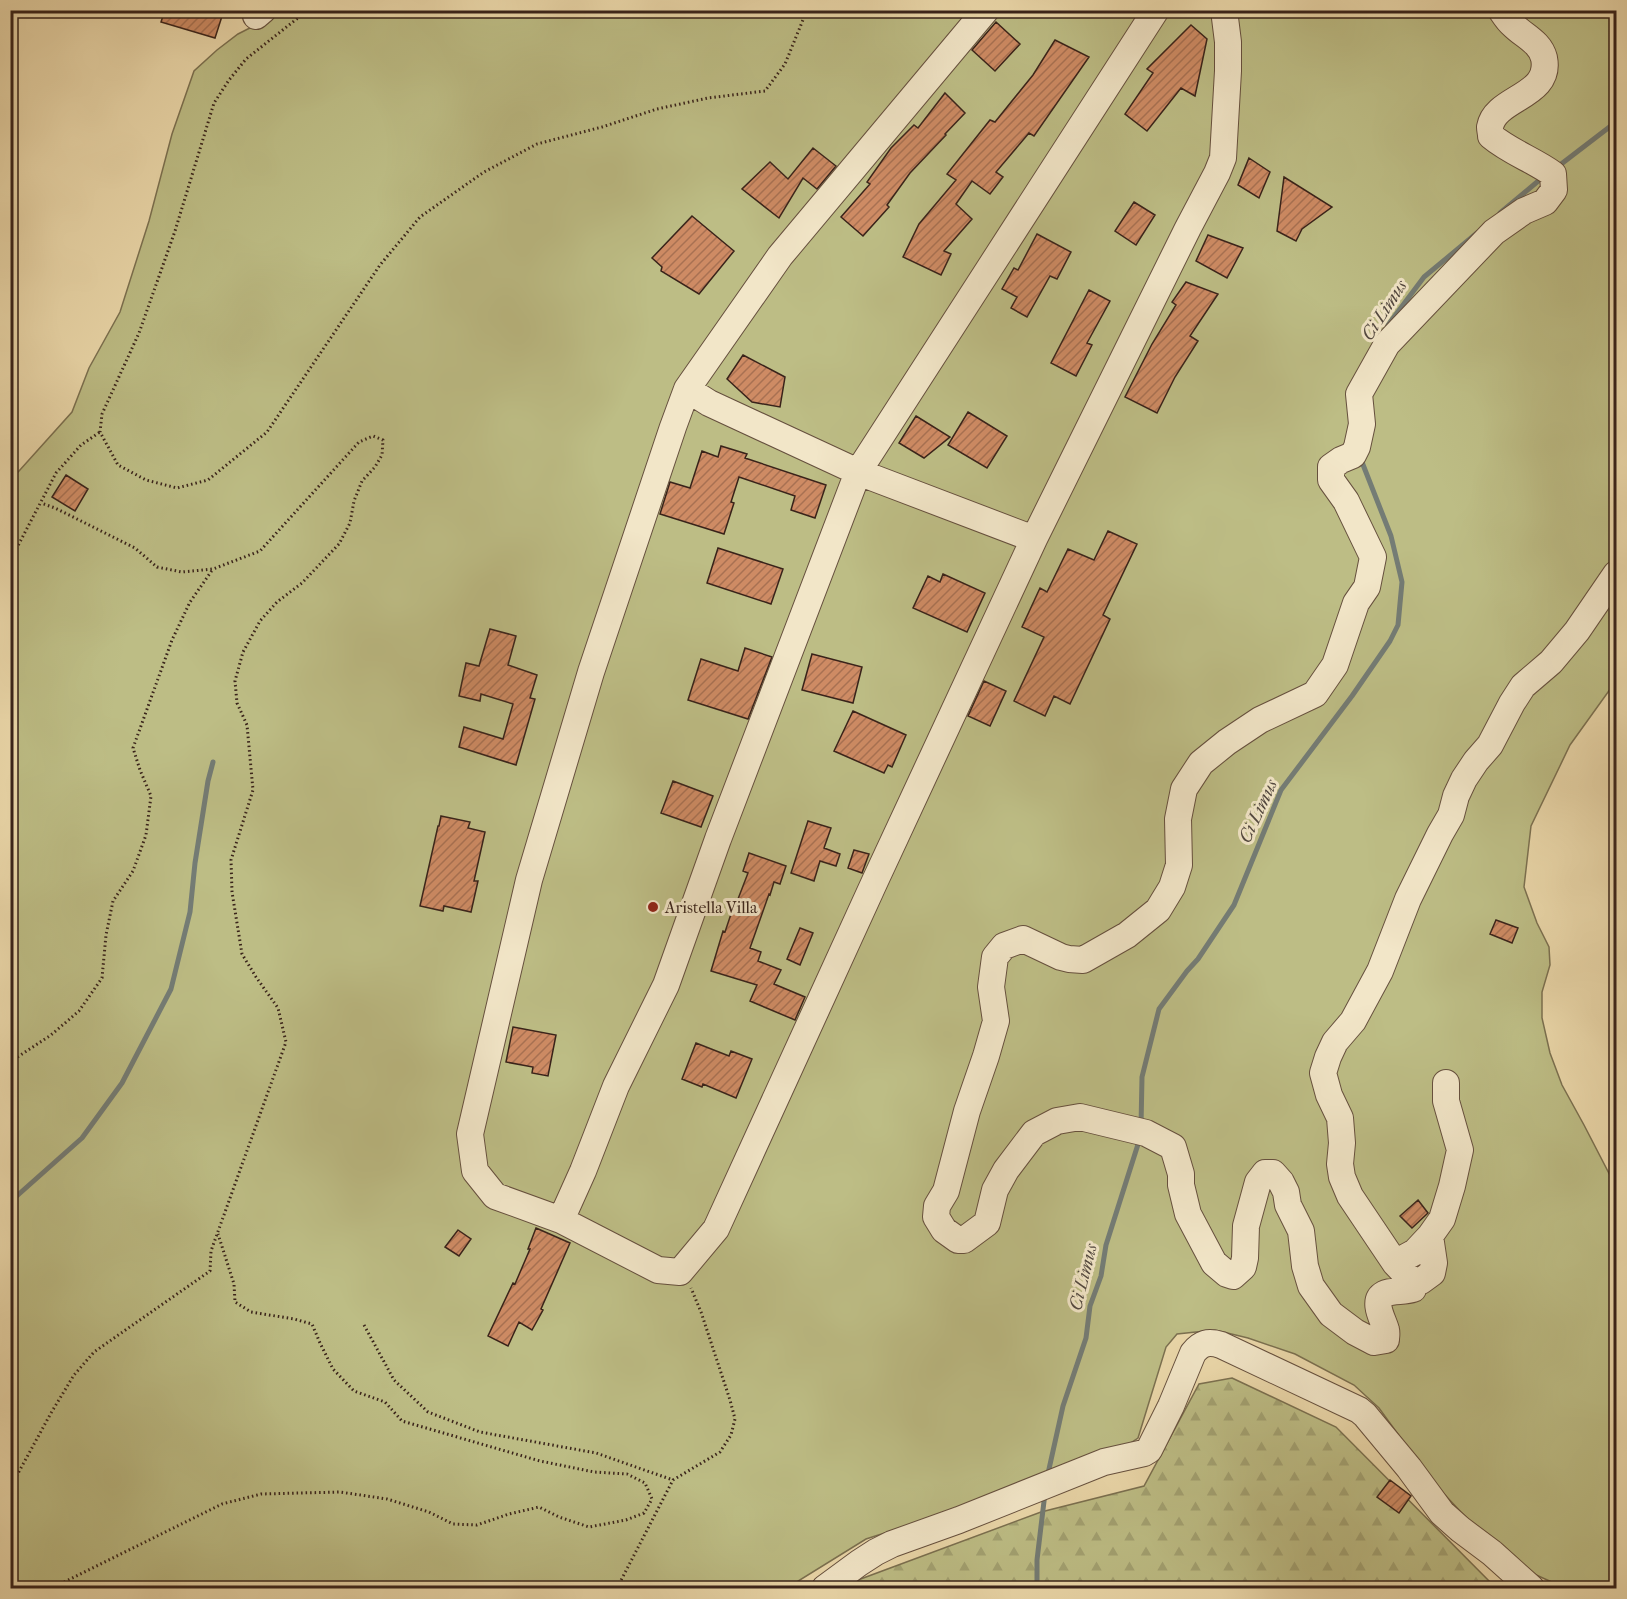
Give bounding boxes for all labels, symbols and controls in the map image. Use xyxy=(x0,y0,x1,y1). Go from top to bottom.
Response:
water label: Ci Limus xyxy=(1357,276,1412,344)
water label: Ci Limus xyxy=(1235,776,1282,846)
place label: Aristella Villa xyxy=(664,898,758,917)
marker: Aristella Villa xyxy=(646,900,660,914)
water label: Ci Limus xyxy=(1065,1241,1102,1312)

